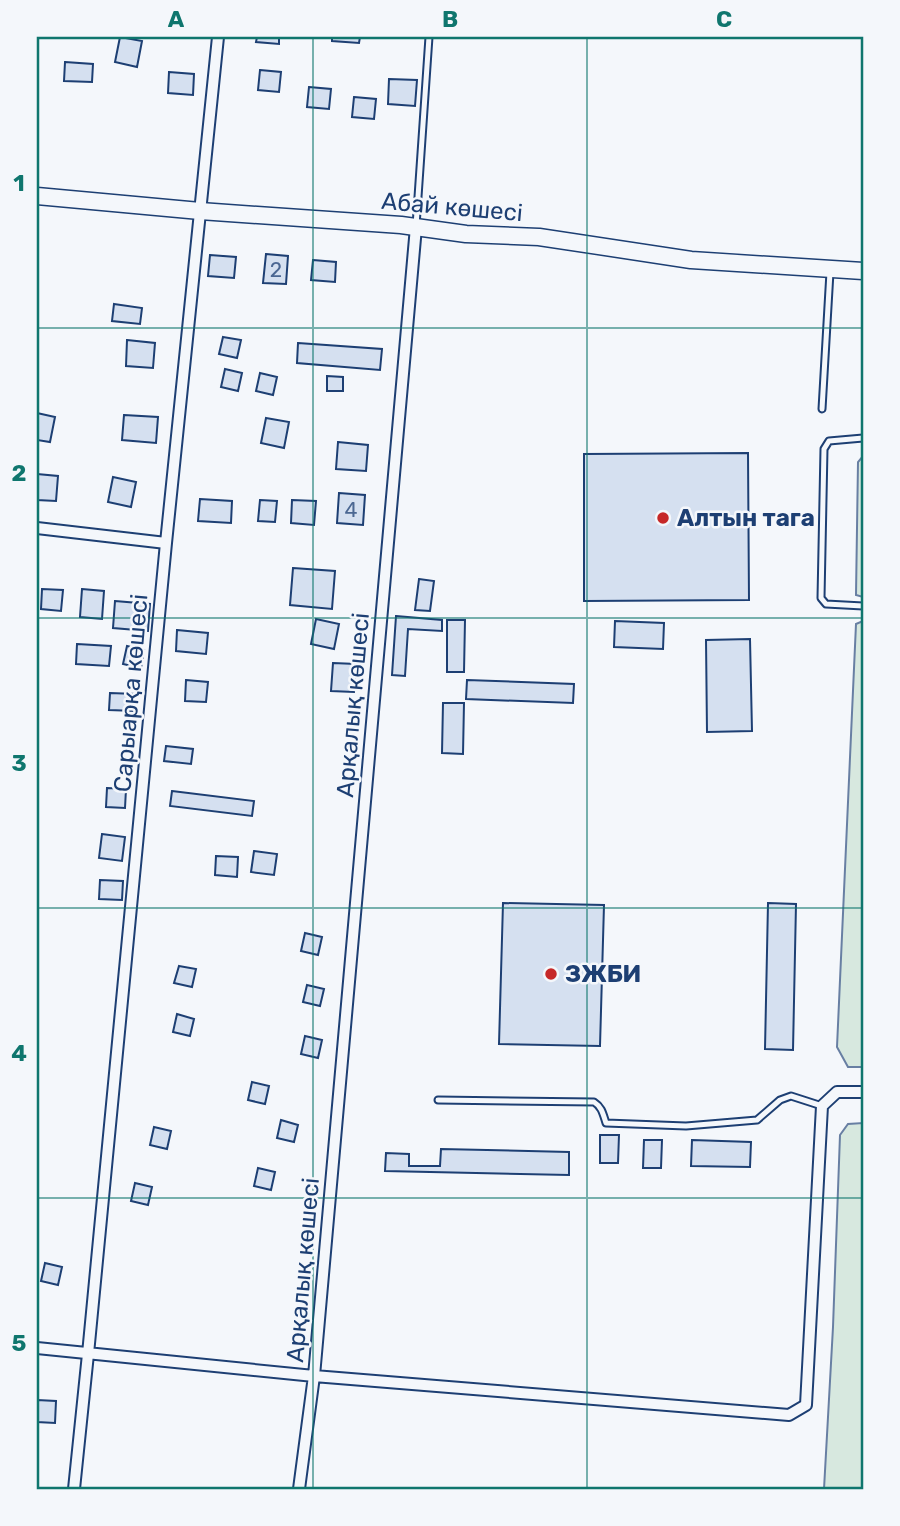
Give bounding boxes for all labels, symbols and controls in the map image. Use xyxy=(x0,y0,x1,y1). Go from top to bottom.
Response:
text: A xyxy=(168,5,185,33)
text: B xyxy=(442,5,458,33)
text: C xyxy=(716,5,732,33)
text: 1 xyxy=(13,169,25,197)
street label: Абай көшесі xyxy=(380,187,524,227)
house number: 2 xyxy=(270,257,282,282)
text: 2 xyxy=(12,459,26,487)
house number: 4 xyxy=(344,497,358,522)
place label: Алтын тага xyxy=(677,504,815,532)
marker: Алтын тага xyxy=(655,510,671,526)
street label: Сарыарқа көшесі xyxy=(108,593,154,793)
street label: Арқалық көшесі xyxy=(331,611,375,799)
text: 3 xyxy=(11,749,27,777)
place label: ЗЖБИ xyxy=(565,960,641,988)
marker: ЗЖБИ xyxy=(543,966,559,982)
text: 4 xyxy=(11,1039,27,1067)
street label: Арқалық көшесі xyxy=(281,1176,325,1364)
text: 5 xyxy=(12,1329,27,1357)

